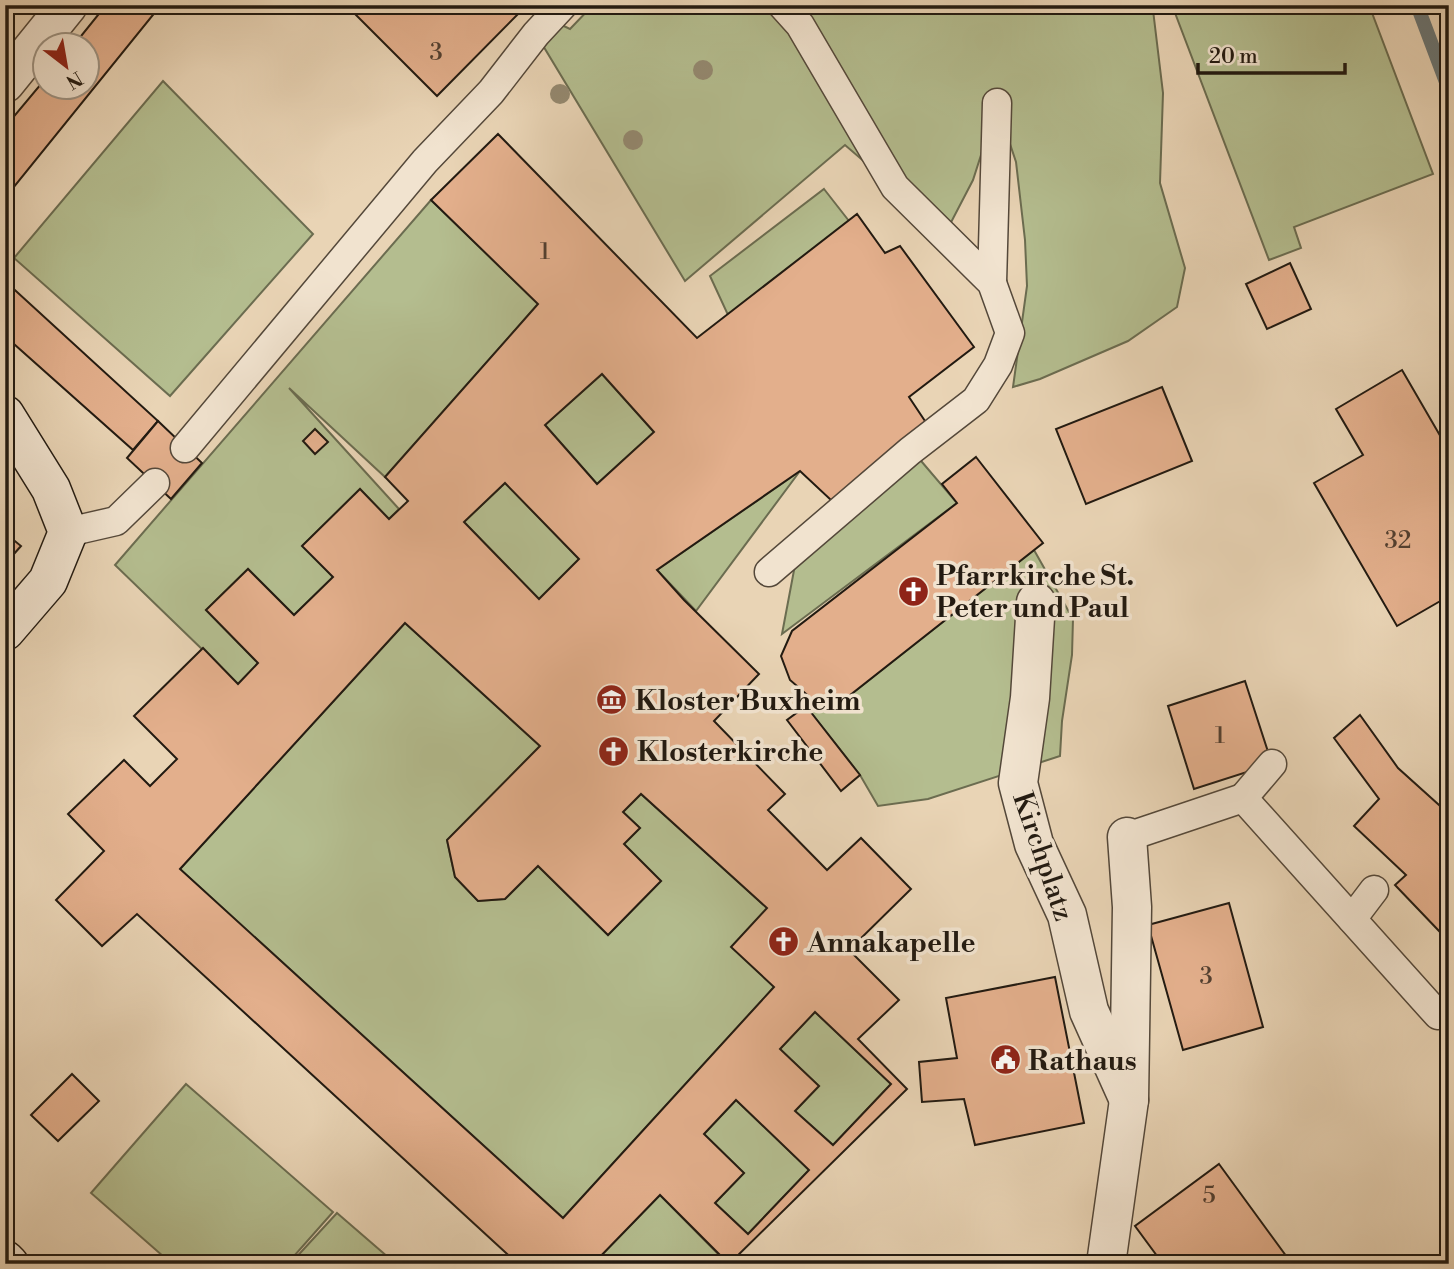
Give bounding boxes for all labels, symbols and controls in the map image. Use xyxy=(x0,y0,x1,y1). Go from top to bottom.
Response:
north arrow xyxy=(32,32,102,102)
scale bar xyxy=(1198,32,1346,76)
house number: 3 xyxy=(429,38,443,68)
text: 20 m xyxy=(1209,44,1258,70)
text: N xyxy=(62,66,87,94)
house number: 1 xyxy=(540,237,551,267)
house number: 32 xyxy=(1385,526,1411,556)
place label: Pfarrkirche St. Peter und Paul xyxy=(936,559,1134,626)
church icon: Pfarrkirche St. Peter und Paul xyxy=(896,574,930,608)
museum icon: Kloster Buxheim xyxy=(595,683,629,717)
place label: Kloster Buxheim xyxy=(635,684,861,719)
house number: 1 xyxy=(1215,721,1226,751)
church icon: Klosterkirche xyxy=(597,734,631,768)
place label: Klosterkirche xyxy=(637,735,823,770)
street label: Kirchplatz xyxy=(1004,787,1081,926)
church icon: Annakapelle xyxy=(767,925,801,959)
place label: Annakapelle xyxy=(806,926,976,961)
house number: 3 xyxy=(1199,962,1213,992)
public building icon: Rathaus xyxy=(988,1043,1022,1077)
place label: Rathaus xyxy=(1028,1044,1137,1079)
house number: 5 xyxy=(1202,1181,1216,1211)

